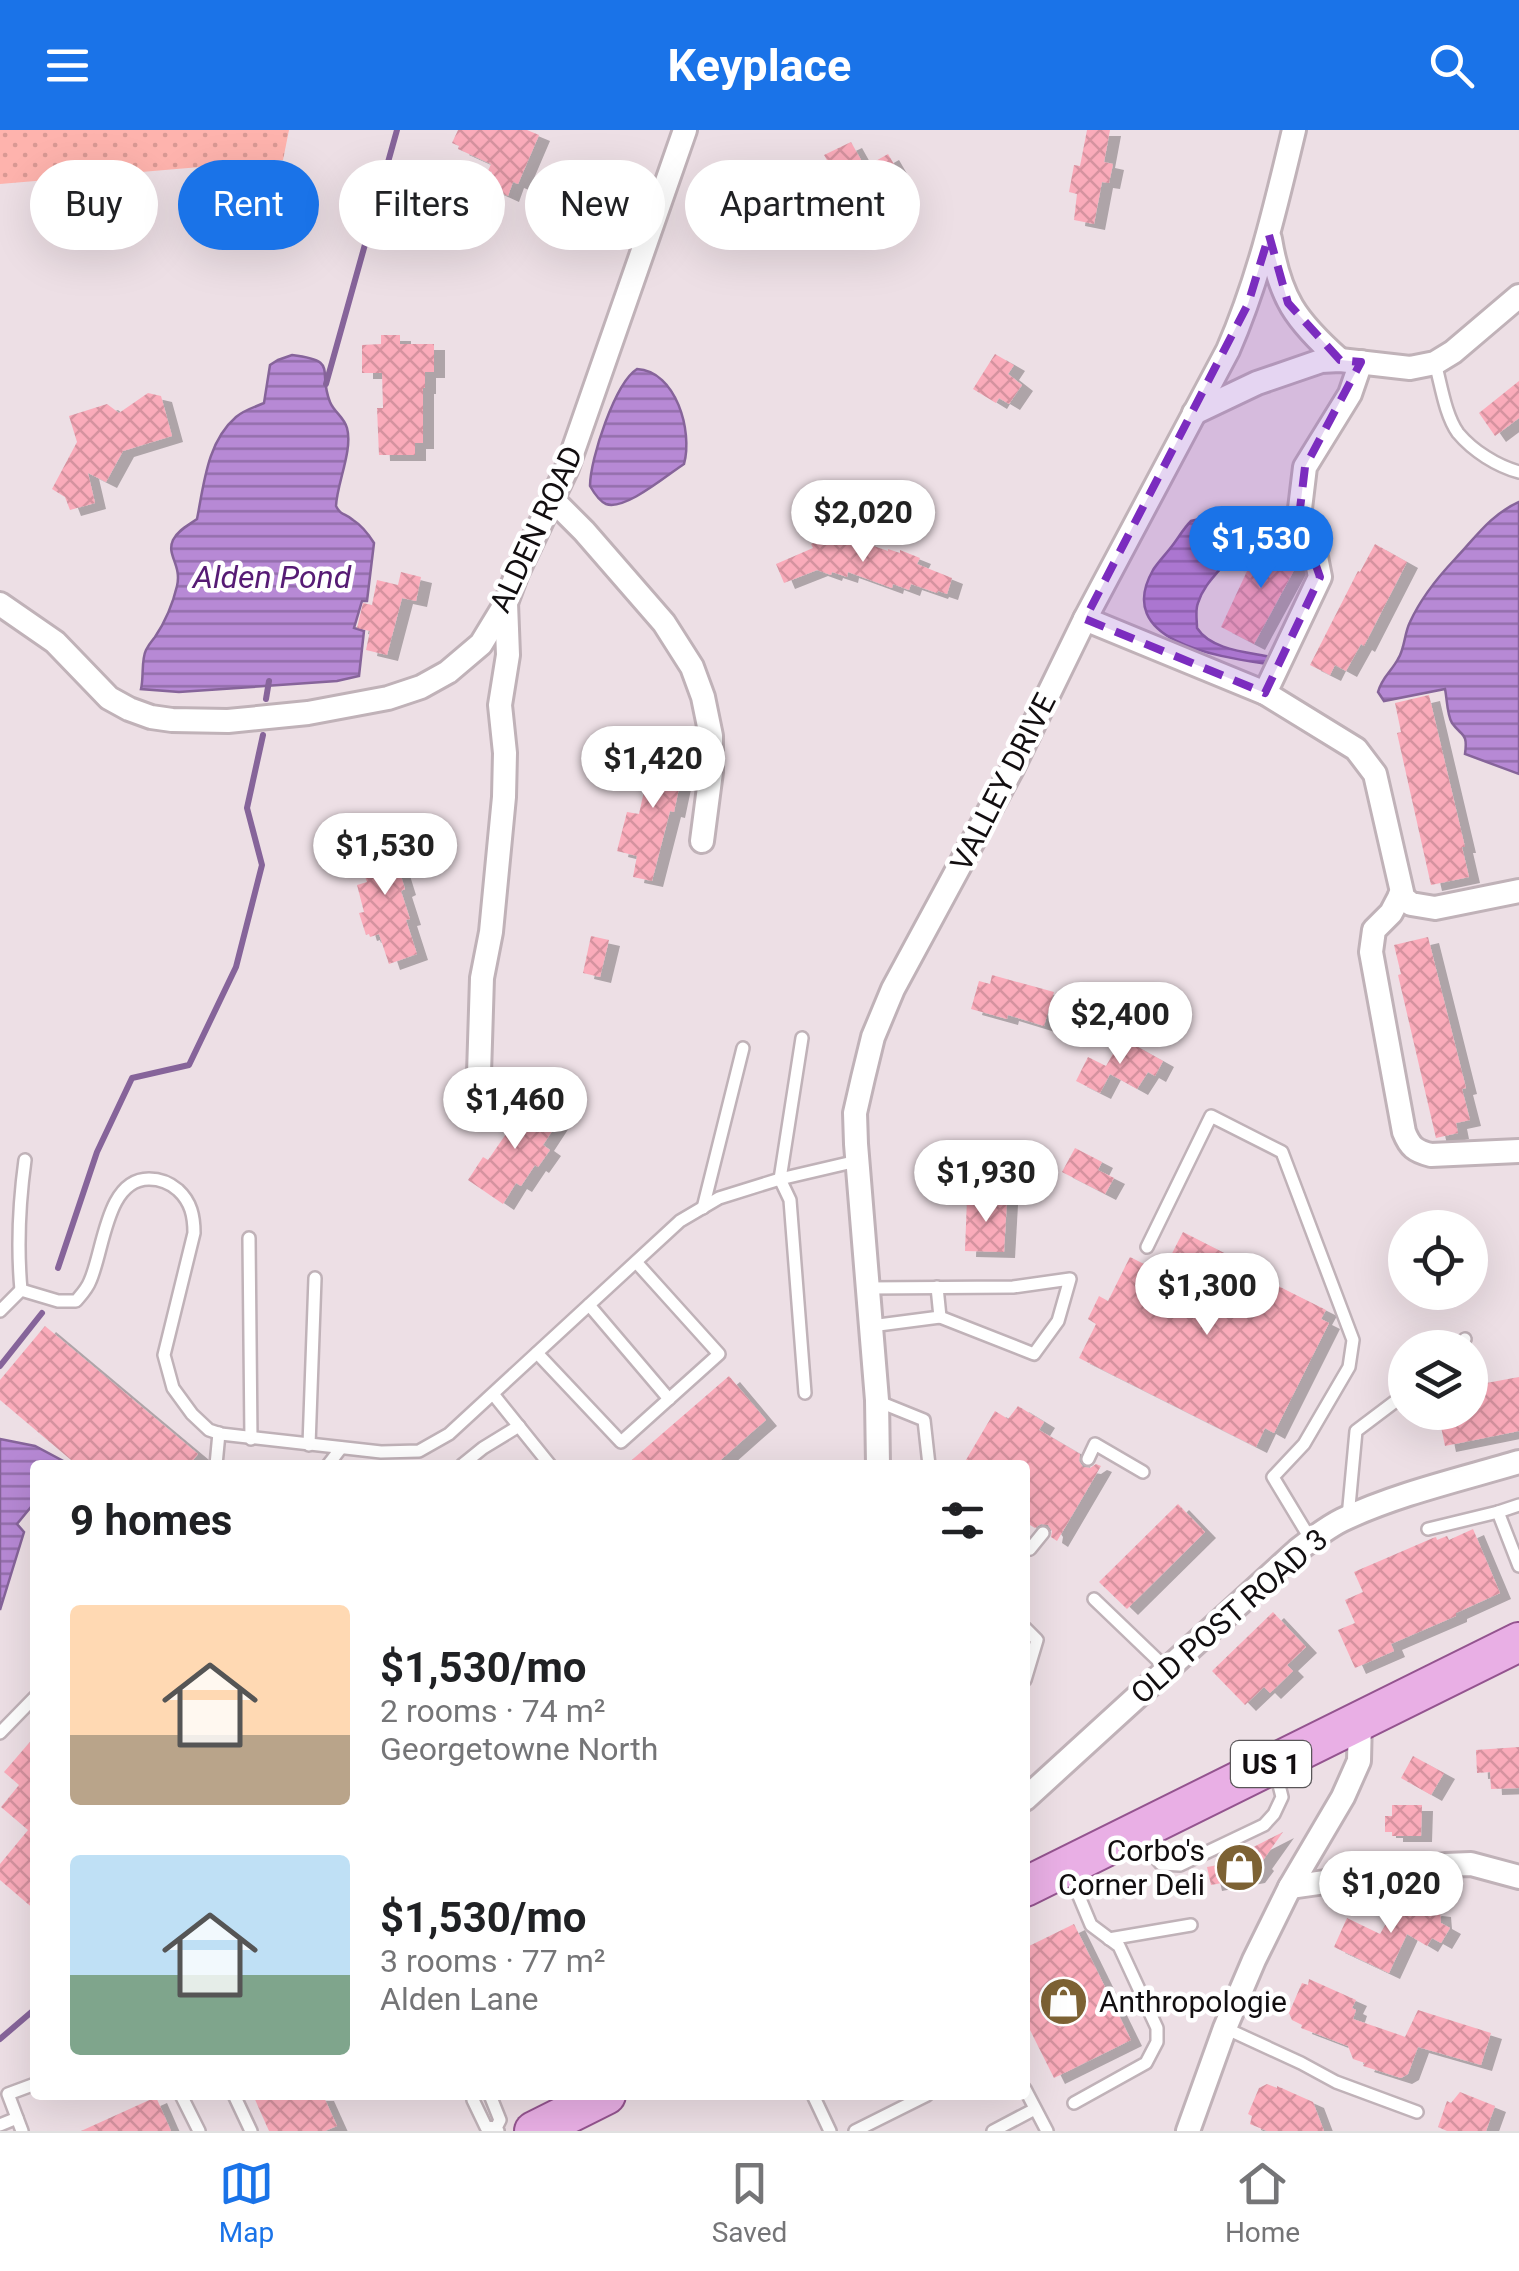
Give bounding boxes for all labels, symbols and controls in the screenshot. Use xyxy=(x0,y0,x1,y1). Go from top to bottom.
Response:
icon: menu xyxy=(40,38,95,93)
icon: search xyxy=(1424,38,1479,93)
text: Keyplace xyxy=(668,39,851,92)
chip: Buy xyxy=(30,160,158,250)
chip: Rent xyxy=(178,160,319,250)
chip: Filters xyxy=(339,160,505,250)
chip: New xyxy=(525,160,665,250)
chip: Apartment xyxy=(685,160,920,250)
street label: ALDEN ROAD xyxy=(482,440,590,618)
pin: $2,020 xyxy=(782,480,944,565)
text: $2,020 xyxy=(813,493,913,531)
pin: $1,530 xyxy=(1180,506,1342,591)
text: $1,530 xyxy=(1211,519,1311,557)
water label: Alden Pond xyxy=(191,558,352,596)
street label: VALLEY DRIVE xyxy=(943,687,1063,877)
pin: $1,420 xyxy=(572,726,734,811)
text: $1,420 xyxy=(603,739,703,777)
pin: $1,530 xyxy=(304,813,466,898)
text: $1,530 xyxy=(335,826,435,864)
pin: $2,400 xyxy=(1039,982,1201,1067)
text: $2,400 xyxy=(1070,995,1170,1033)
pin: $1,460 xyxy=(434,1067,596,1152)
text: $1,460 xyxy=(465,1080,565,1118)
pin: $1,930 xyxy=(905,1140,1067,1225)
text: $1,930 xyxy=(936,1153,1036,1191)
map controls xyxy=(1388,1210,1488,1430)
button: locate xyxy=(1388,1210,1488,1310)
pin: $1,300 xyxy=(1126,1253,1288,1338)
text: $1,300 xyxy=(1157,1266,1257,1304)
button: layers xyxy=(1388,1330,1488,1430)
icon: filters xyxy=(935,1493,990,1548)
text: 9 homes xyxy=(70,1496,232,1545)
street label: OLD POST ROAD 3 xyxy=(1124,1521,1334,1711)
text: $1,530/mo xyxy=(380,1643,587,1692)
icon: home xyxy=(150,1645,270,1765)
text: 2 rooms · 74 m² xyxy=(380,1692,605,1730)
text: Georgetowne North xyxy=(380,1730,658,1768)
road number: US 1 xyxy=(1231,1741,1311,1787)
place label: Corbo's Corner Deli xyxy=(1058,1833,1205,1902)
shop icon: Corbo's Corner Deli xyxy=(1214,1841,1266,1893)
pin: $1,020 xyxy=(1310,1851,1472,1936)
text: $1,020 xyxy=(1341,1864,1441,1902)
text: $1,530/mo xyxy=(380,1893,587,1942)
icon: home xyxy=(150,1895,270,2015)
text: 3 rooms · 77 m² xyxy=(380,1942,605,1980)
shop icon: Anthropologie xyxy=(1038,1975,1090,2027)
text: Alden Lane xyxy=(380,1980,539,2018)
place label: Anthropologie xyxy=(1099,1984,1287,2019)
tab: Map xyxy=(219,2156,274,2249)
tab: Saved xyxy=(712,2156,787,2249)
tab: Home xyxy=(1225,2156,1300,2249)

